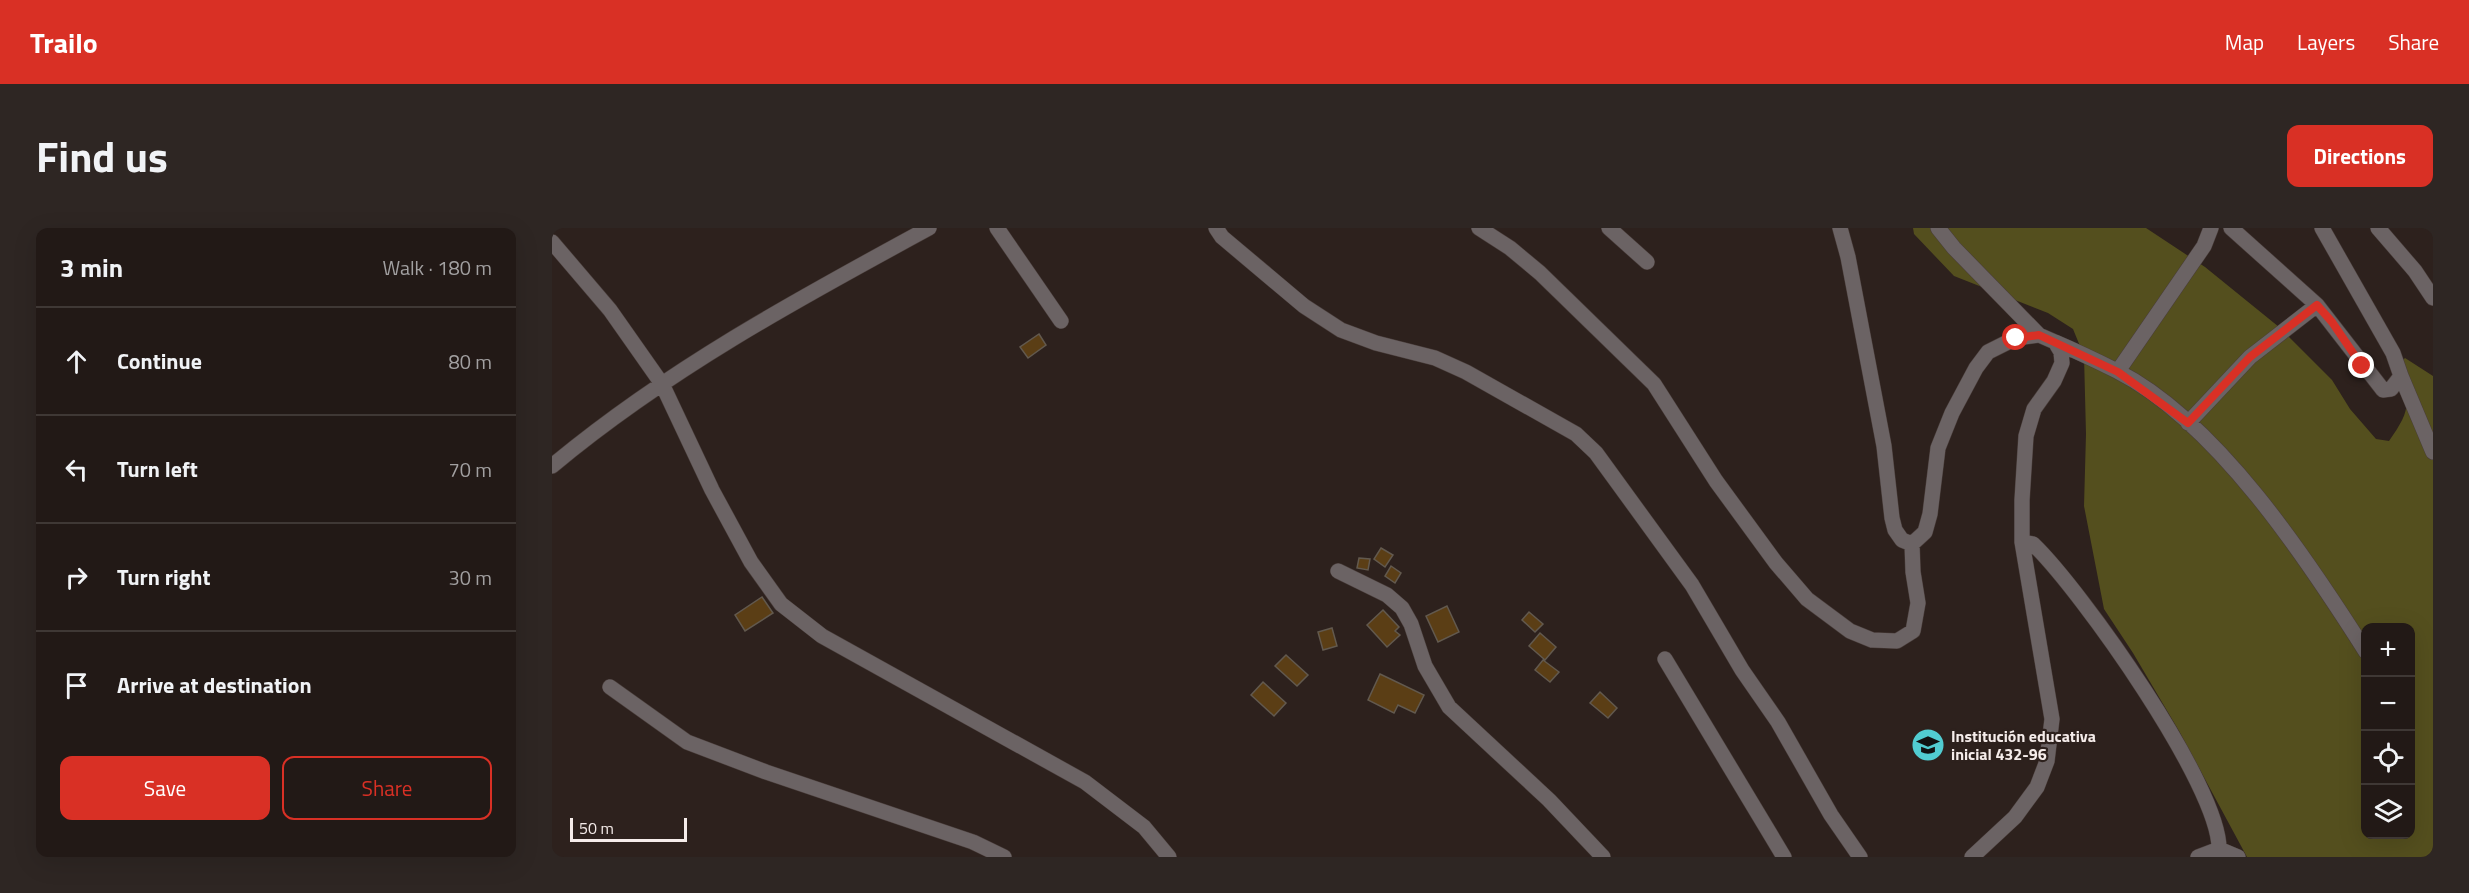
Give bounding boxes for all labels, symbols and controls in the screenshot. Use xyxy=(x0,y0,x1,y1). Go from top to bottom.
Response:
text: Trailo xyxy=(30,21,98,64)
text: Map xyxy=(2225,26,2264,58)
text: Layers xyxy=(2297,26,2355,58)
text: Share xyxy=(2388,26,2439,58)
text: Find us xyxy=(36,124,168,188)
button: Directions xyxy=(2287,125,2433,187)
text: 3 min xyxy=(60,248,123,287)
text: Walk · 180 m xyxy=(383,252,492,283)
route start xyxy=(2002,324,2028,350)
text: Continue xyxy=(117,344,202,378)
icon: ahead xyxy=(60,345,93,378)
text: 80 m xyxy=(448,346,492,377)
route end xyxy=(2348,352,2374,378)
text: Turn left xyxy=(117,452,198,486)
icon: left xyxy=(60,453,93,486)
text: 70 m xyxy=(448,454,492,485)
text: Turn right xyxy=(117,560,211,594)
icon: right xyxy=(60,561,93,594)
text: 30 m xyxy=(448,562,492,593)
map controls xyxy=(2361,623,2415,839)
button: + xyxy=(2361,623,2415,677)
text: Arrive at destination xyxy=(117,668,312,702)
icon: arrive xyxy=(60,669,93,702)
button: − xyxy=(2361,677,2415,731)
place label: Institución educativa inicial 432-96 xyxy=(1951,724,2096,766)
school or university icon: Institución educativa inicial 432-96 xyxy=(1910,727,1946,763)
button: locate xyxy=(2361,731,2415,785)
button: Save xyxy=(60,756,270,820)
button: Share xyxy=(282,756,492,820)
button: layers xyxy=(2361,785,2415,839)
scale bar xyxy=(570,815,687,842)
text: 50 m xyxy=(579,816,614,840)

